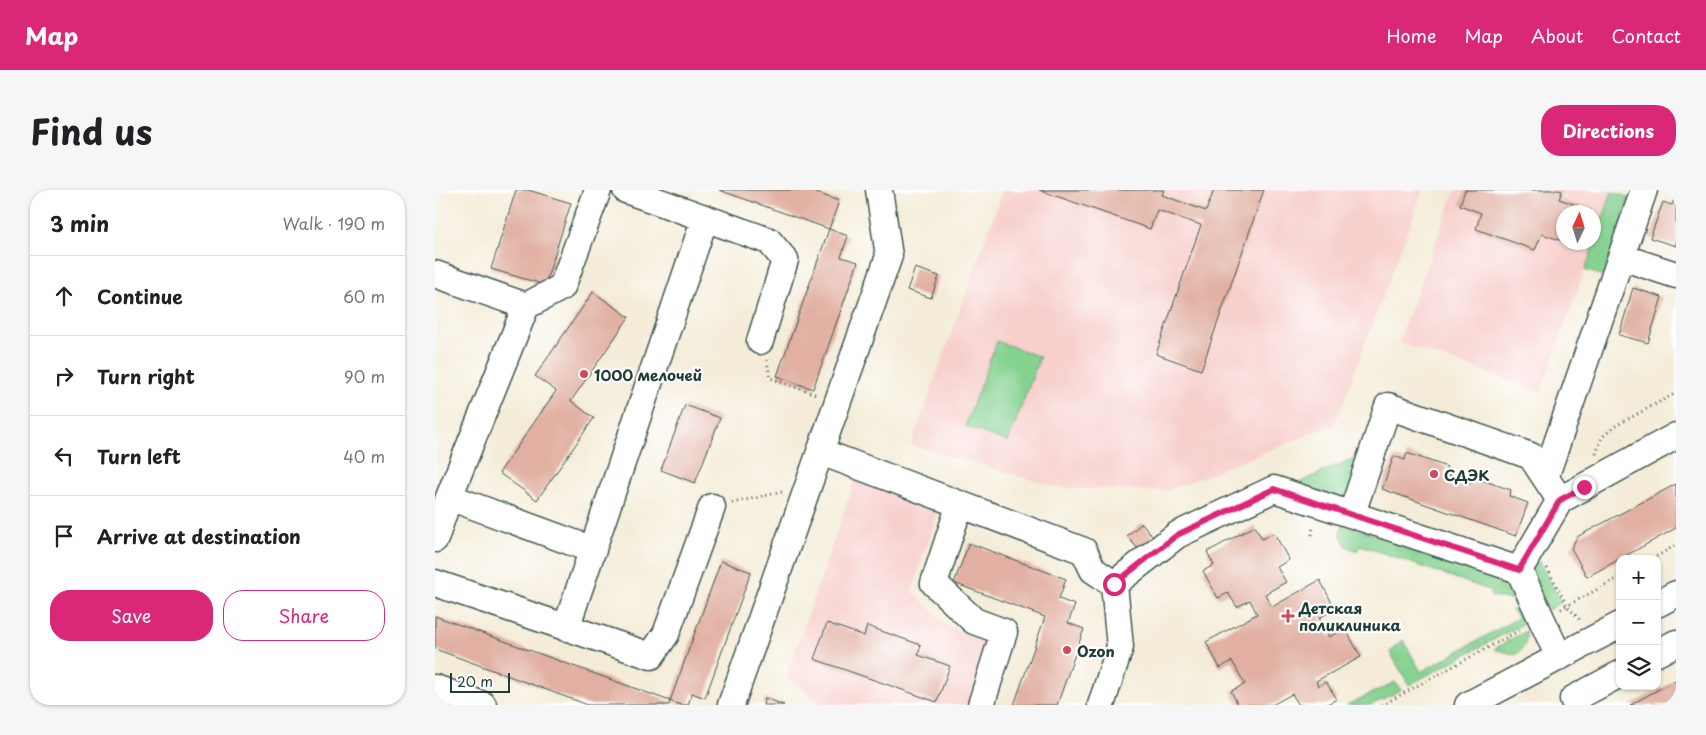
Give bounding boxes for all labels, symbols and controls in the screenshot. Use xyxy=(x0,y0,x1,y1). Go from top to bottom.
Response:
text: Map xyxy=(25,17,78,53)
text: Home xyxy=(1386,22,1436,49)
text: Map xyxy=(1464,22,1503,49)
text: About xyxy=(1531,22,1583,49)
text: Contact xyxy=(1611,22,1681,49)
text: Find us xyxy=(30,104,152,157)
button: Directions xyxy=(1541,105,1676,156)
north arrow xyxy=(1556,205,1601,250)
text: 3 min xyxy=(50,207,109,239)
text: Walk · 190 m xyxy=(283,211,385,235)
icon: ahead xyxy=(50,282,78,310)
text: Continue xyxy=(97,282,183,310)
text: 60 m xyxy=(343,284,385,308)
icon: right xyxy=(50,362,78,390)
text: Turn right xyxy=(97,362,195,390)
place label: 1000 мелочей xyxy=(594,363,702,386)
text: 90 m xyxy=(344,364,385,388)
marker: 1000 мелочей xyxy=(578,368,590,380)
icon: left xyxy=(50,442,78,470)
text: Turn left xyxy=(97,442,181,470)
text: 40 m xyxy=(343,444,385,468)
place label: СДЭК xyxy=(1444,463,1489,486)
marker: СДЭК xyxy=(1428,468,1440,480)
route end xyxy=(1573,476,1596,499)
icon: arrive xyxy=(50,522,78,550)
text: Arrive at destination xyxy=(97,522,301,550)
map controls xyxy=(1616,555,1661,690)
button: + xyxy=(1616,555,1661,600)
route start xyxy=(1103,573,1126,596)
button: Save xyxy=(50,590,213,641)
button: Share xyxy=(223,590,385,641)
place label: Детская поликлиника xyxy=(1298,596,1401,636)
button: − xyxy=(1616,600,1661,645)
marker: Детская поликлиника xyxy=(1281,609,1295,623)
place label: Ozon xyxy=(1077,639,1115,662)
marker: Ozon xyxy=(1061,644,1073,656)
button: layers xyxy=(1616,645,1661,690)
scale bar xyxy=(450,670,510,693)
text: 20 m xyxy=(457,671,493,692)

